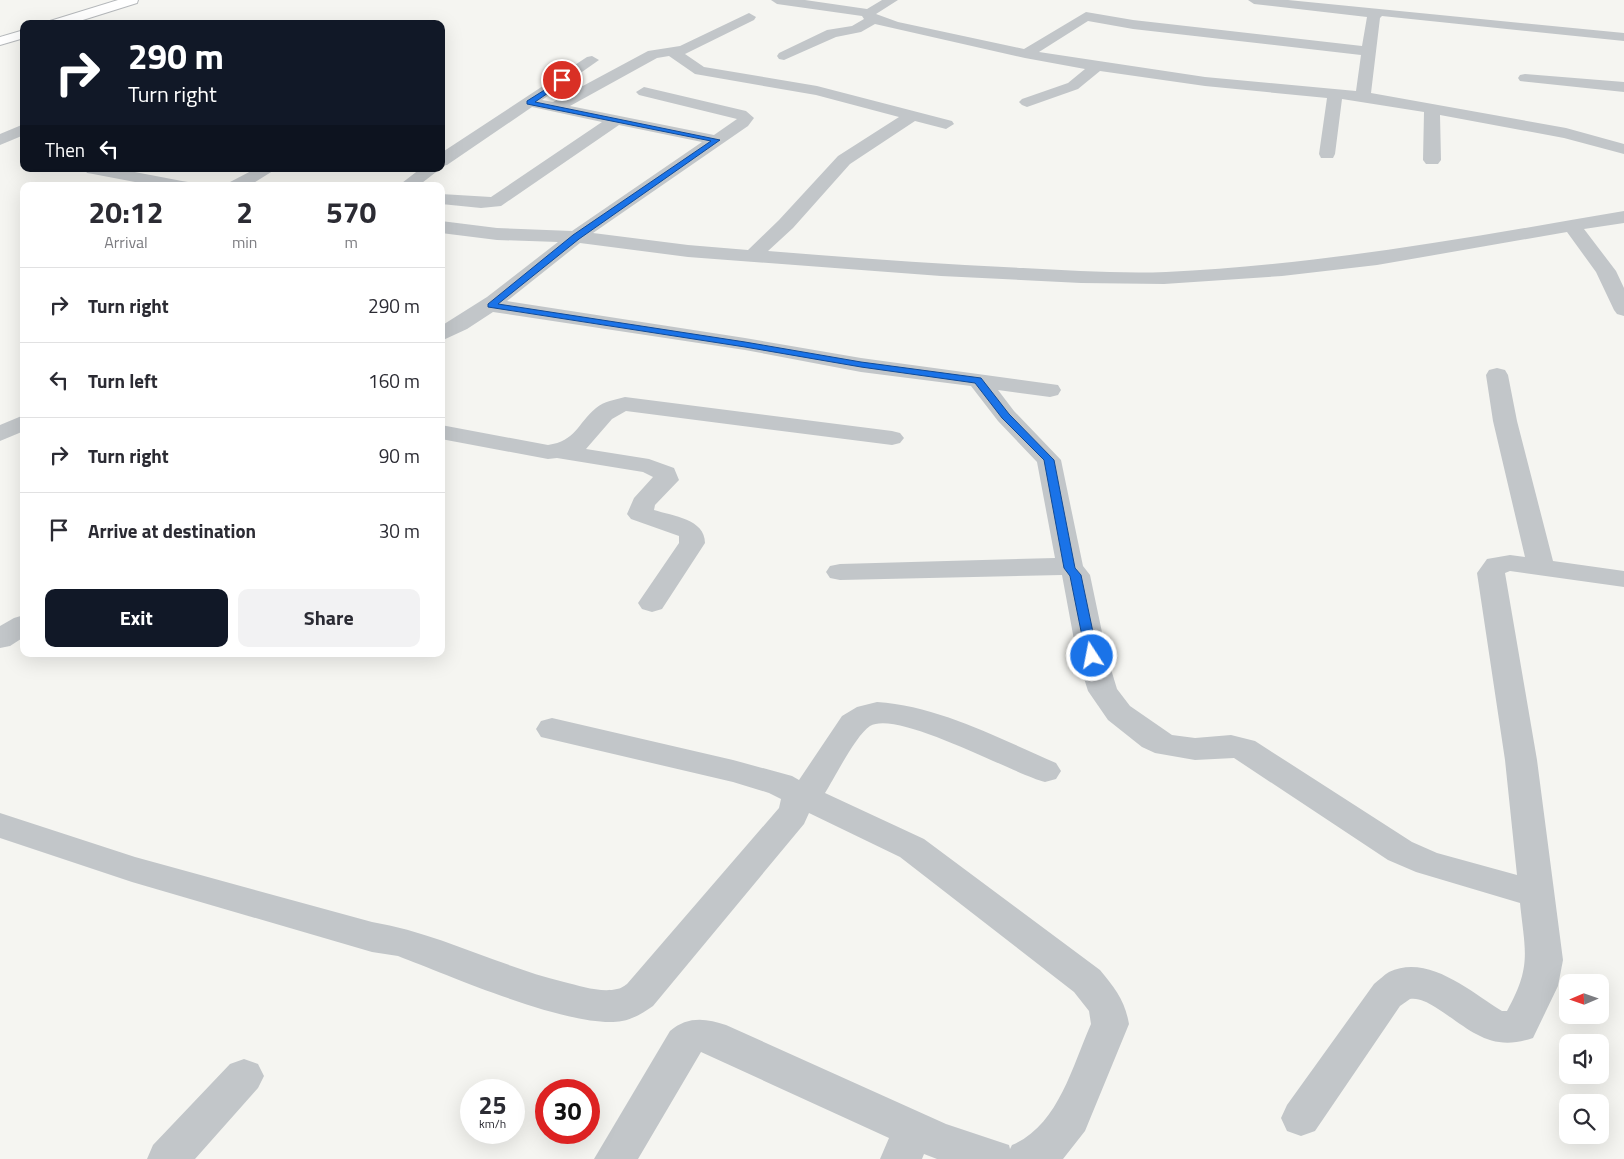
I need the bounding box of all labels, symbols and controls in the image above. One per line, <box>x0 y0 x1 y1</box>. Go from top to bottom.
text: 290 m <box>128 29 224 83</box>
icon: right <box>45 40 110 105</box>
pin <box>541 59 583 101</box>
icon: arrive <box>548 66 576 94</box>
text: Turn right <box>128 77 217 111</box>
text: Then <box>45 135 85 164</box>
icon: left <box>95 135 123 163</box>
text: 20:12 <box>89 189 163 235</box>
text: 2 <box>236 189 253 235</box>
text: 570 <box>326 189 376 235</box>
text: Arrival <box>104 230 148 254</box>
text: min <box>232 230 257 254</box>
text: m <box>345 230 358 254</box>
icon: right <box>45 291 73 319</box>
text: Turn right <box>88 291 169 320</box>
text: 290 m <box>368 291 420 320</box>
icon: left <box>45 366 73 394</box>
text: Turn left <box>88 366 158 395</box>
text: 160 m <box>368 366 420 395</box>
icon: right <box>45 441 73 469</box>
text: Turn right <box>88 441 169 470</box>
text: 90 m <box>379 441 420 470</box>
icon: arrive <box>45 516 73 544</box>
text: Arrive at destination <box>88 516 256 545</box>
text: 30 m <box>379 516 420 545</box>
button: Exit <box>45 589 228 647</box>
button: Share <box>238 589 420 647</box>
position arrow <box>1065 629 1117 681</box>
north arrow <box>1559 974 1609 1024</box>
map controls <box>1559 974 1609 1144</box>
button: sound <box>1559 1034 1609 1084</box>
speed limit sign: 30 <box>535 1079 600 1144</box>
text: 25 <box>478 1086 507 1124</box>
button: search <box>1559 1094 1609 1144</box>
text: km/h <box>479 1114 506 1133</box>

